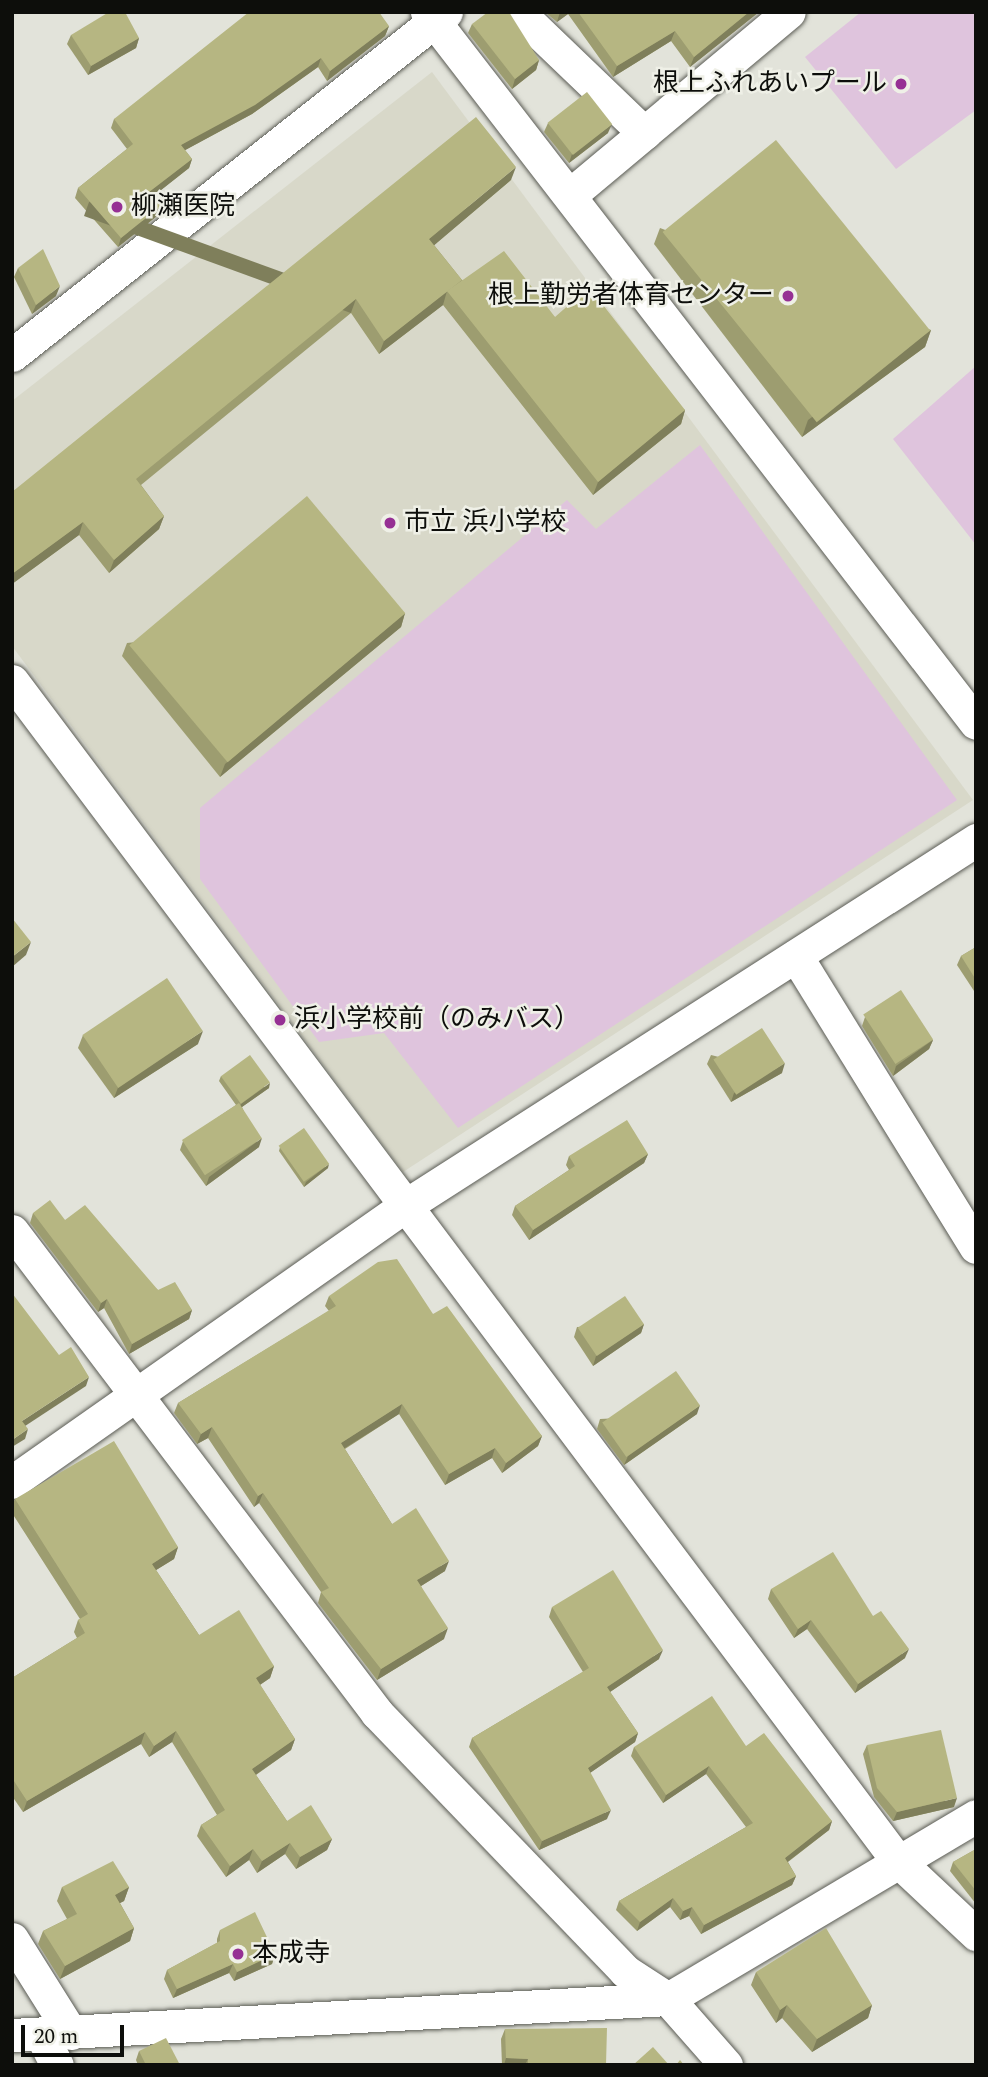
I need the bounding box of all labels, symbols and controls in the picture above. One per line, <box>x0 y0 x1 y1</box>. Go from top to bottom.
place label: 根上ふれあいプール <box>653 68 887 100</box>
marker: 根上ふれあいプール <box>893 76 909 92</box>
place label: 柳瀬医院 <box>131 191 235 223</box>
marker: 柳瀬医院 <box>109 199 125 215</box>
place label: 根上勤労者体育センター <box>488 280 774 312</box>
marker: 根上勤労者体育センター <box>780 288 796 304</box>
place label: 市立 浜小学校 <box>404 507 566 539</box>
marker: 市立 浜小学校 <box>382 515 398 531</box>
place label: 浜小学校前（のみバス） <box>294 1004 580 1036</box>
marker: 浜小学校前（のみバス） <box>272 1012 288 1028</box>
place label: 本成寺 <box>252 1938 330 1970</box>
marker: 本成寺 <box>230 1946 246 1962</box>
scale bar <box>24 2010 128 2054</box>
text: 20 m <box>34 2021 78 2053</box>

